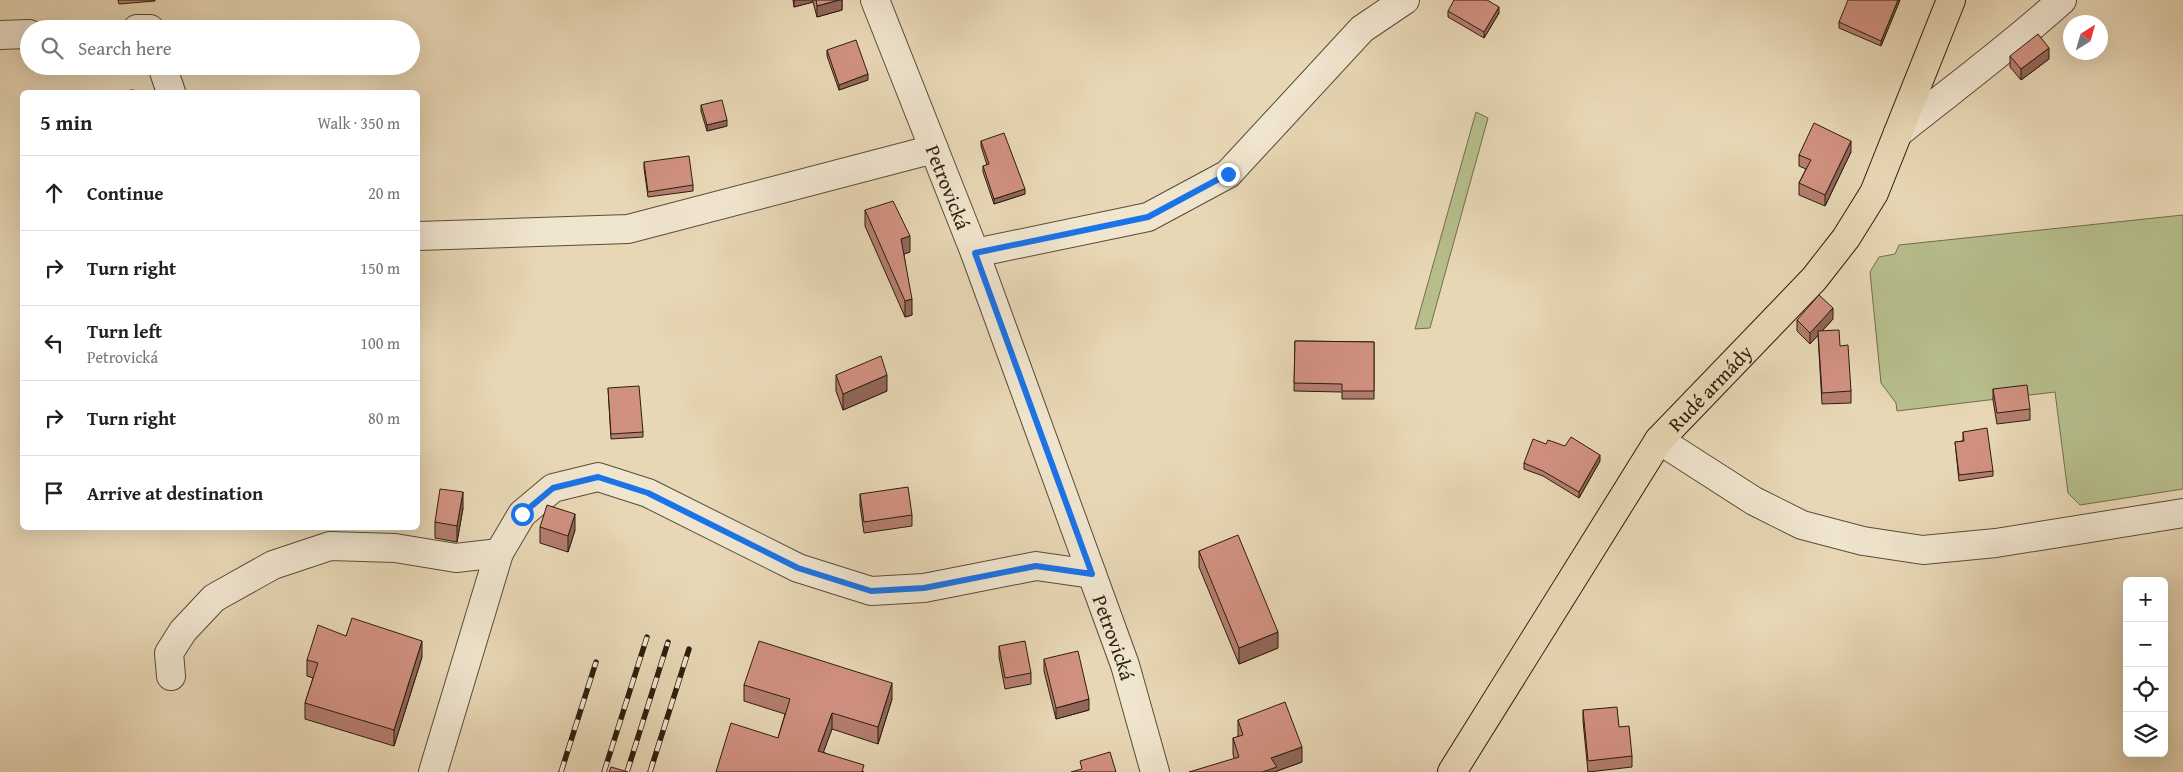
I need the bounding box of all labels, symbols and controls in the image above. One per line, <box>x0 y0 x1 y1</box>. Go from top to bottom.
north arrow <box>2063 15 2108 60</box>
search box <box>20 20 420 75</box>
icon: search <box>38 34 66 62</box>
text: Search here <box>78 34 172 62</box>
text: 5 min <box>40 107 92 138</box>
text: Walk · 350 m <box>317 111 400 135</box>
street label: Petrovická <box>919 140 979 234</box>
route end <box>1217 163 1240 186</box>
icon: ahead <box>40 179 68 207</box>
text: Continue <box>87 179 164 207</box>
text: 20 m <box>368 181 400 205</box>
icon: right <box>40 254 68 282</box>
text: Turn right <box>87 254 176 282</box>
text: 150 m <box>360 256 400 280</box>
text: Turn left <box>87 317 162 345</box>
icon: left <box>40 329 68 357</box>
text: 100 m <box>360 331 400 355</box>
street label: Rudé armády <box>1661 338 1758 438</box>
text: Petrovická <box>87 345 158 369</box>
icon: right <box>40 404 68 432</box>
text: Turn right <box>87 404 176 432</box>
text: 80 m <box>368 406 400 430</box>
icon: arrive <box>40 479 68 507</box>
text: Arrive at destination <box>87 479 263 507</box>
route start <box>511 503 534 526</box>
map controls <box>2123 577 2168 757</box>
button: + <box>2123 577 2168 622</box>
street label: Petrovická <box>1086 591 1143 684</box>
button: − <box>2123 622 2168 667</box>
button: locate <box>2123 667 2168 712</box>
button: layers <box>2123 712 2168 757</box>

